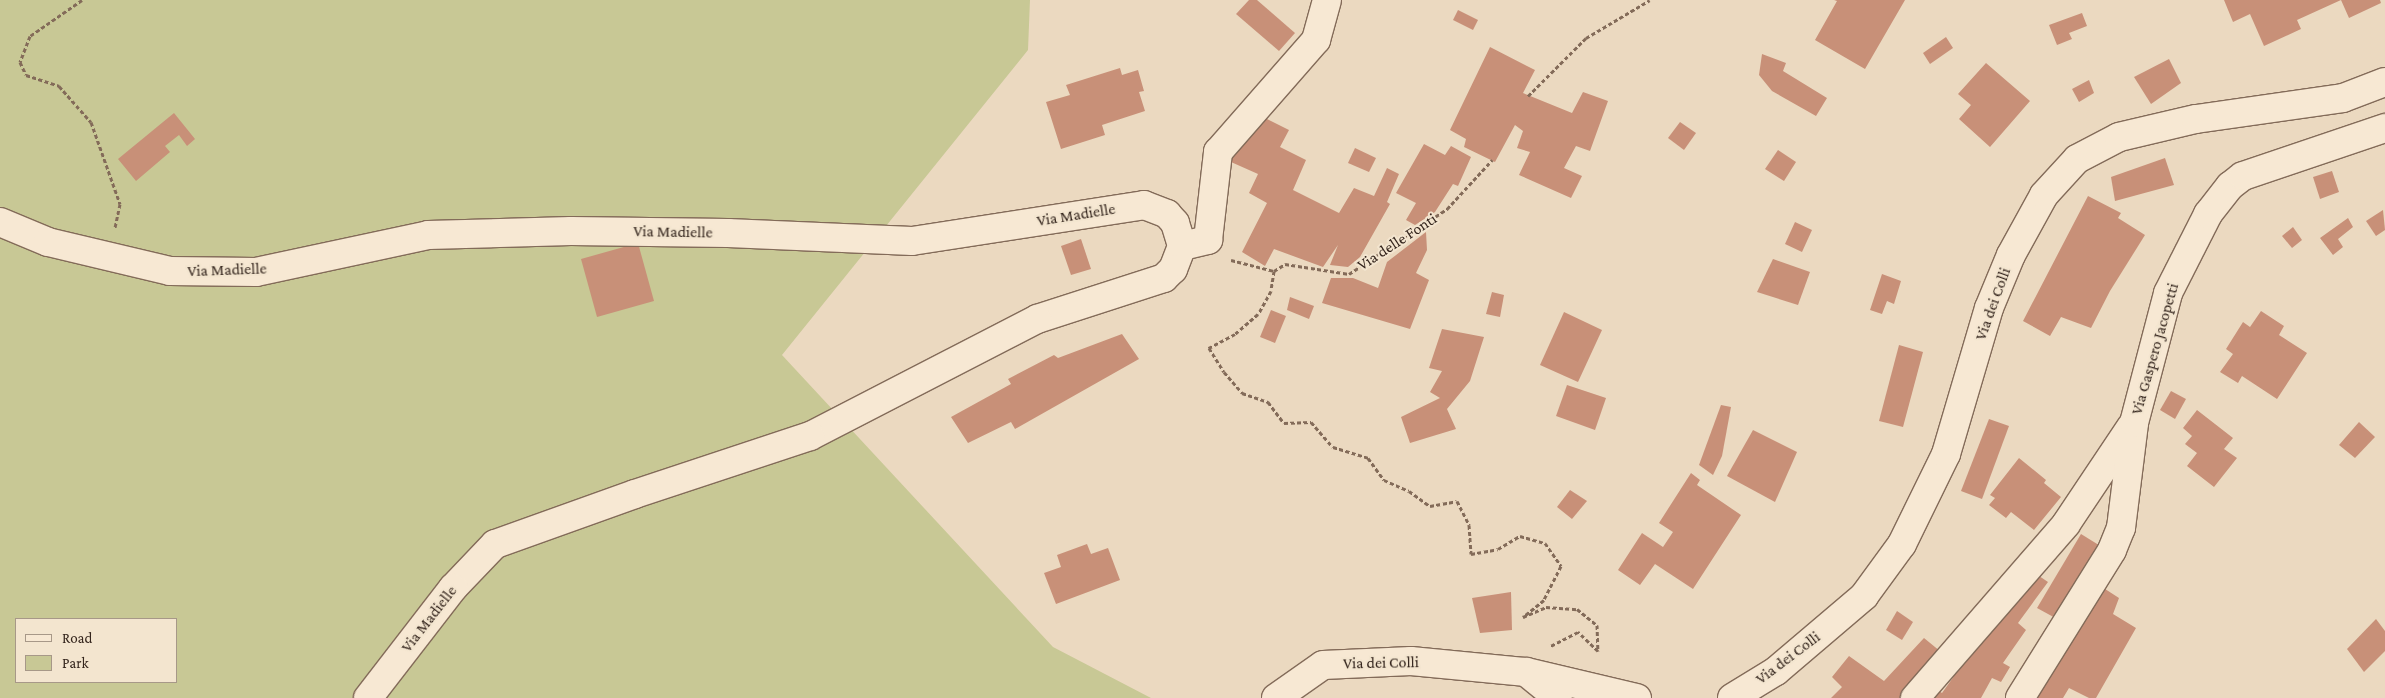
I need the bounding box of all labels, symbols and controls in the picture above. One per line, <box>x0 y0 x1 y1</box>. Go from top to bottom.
street label: Via Madielle <box>1035 199 1117 231</box>
street label: Via delle Fonti <box>1354 209 1440 275</box>
street label: Via Madielle <box>633 222 713 242</box>
street label: Via Madielle <box>187 259 267 281</box>
street label: Via dei Colli <box>1971 265 2015 343</box>
street label: Via Gaspero Jacopetti <box>2127 281 2183 417</box>
street label: Via Madielle <box>397 582 461 656</box>
legend <box>15 618 178 683</box>
street label: Via dei Colli <box>1752 627 1824 689</box>
text: Road <box>62 630 92 646</box>
street label: Via dei Colli <box>1343 653 1419 673</box>
text: Park <box>62 655 89 671</box>

